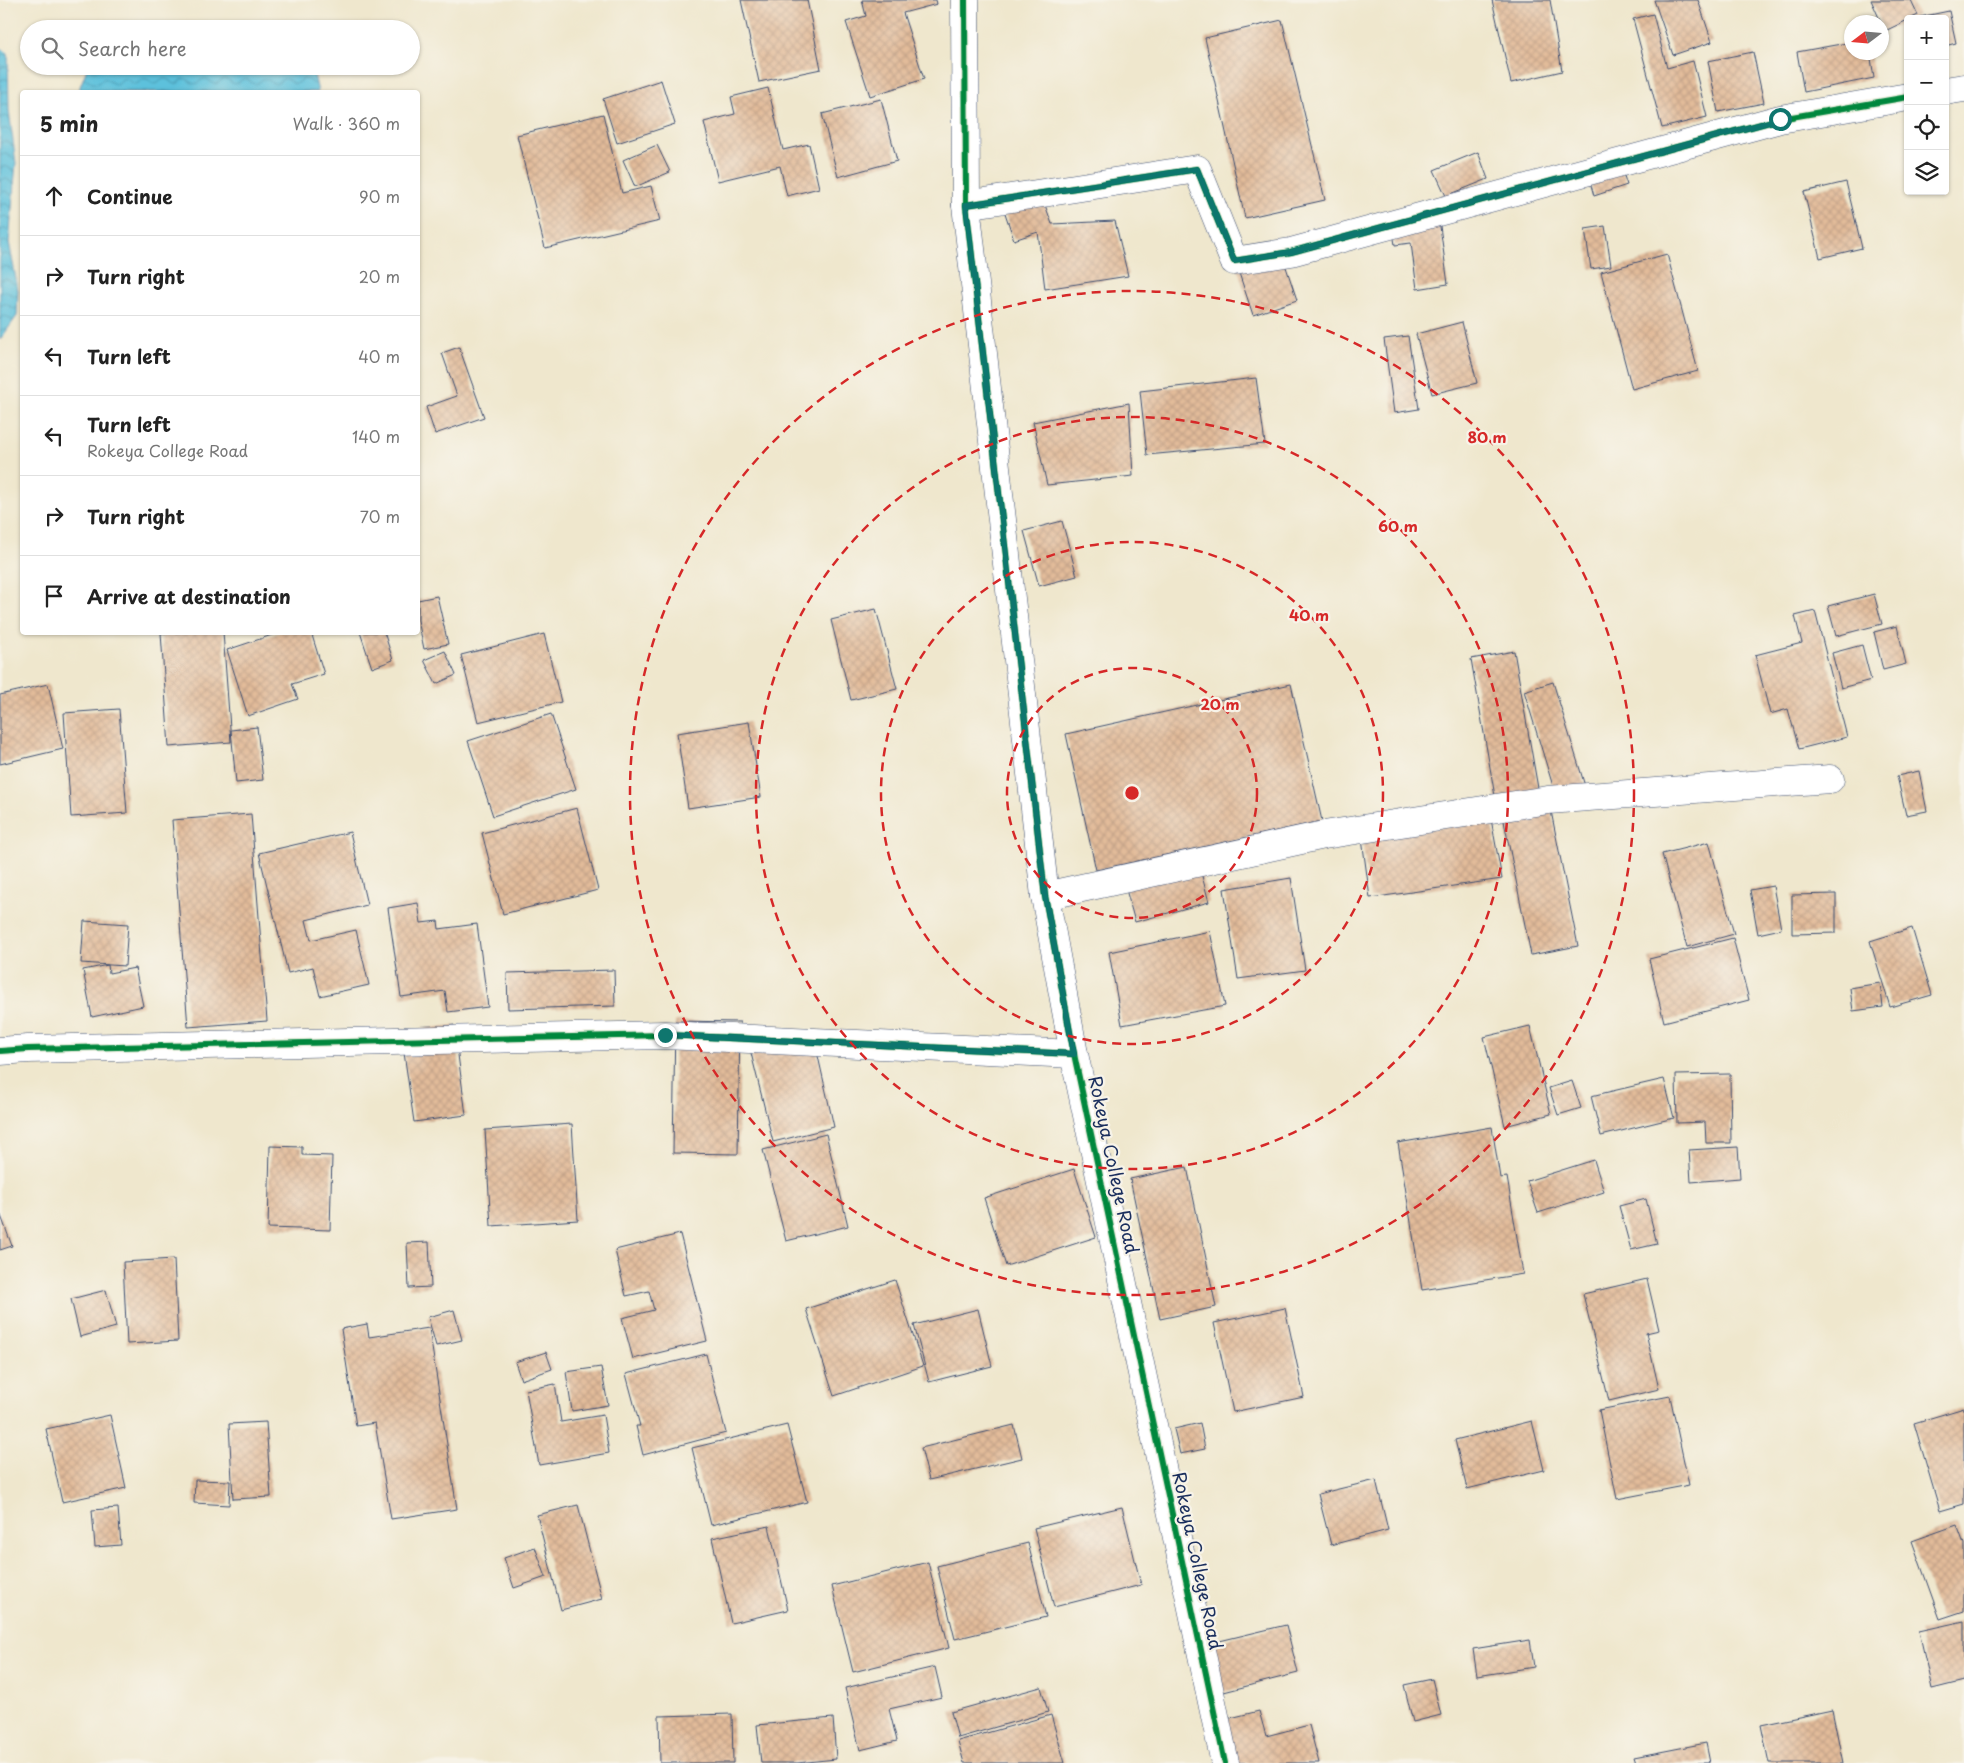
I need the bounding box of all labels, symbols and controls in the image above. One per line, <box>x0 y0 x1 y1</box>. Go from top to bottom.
north arrow <box>1844 15 1889 60</box>
map controls <box>1904 15 1949 195</box>
button: + <box>1904 15 1949 60</box>
search box <box>20 20 420 75</box>
icon: search <box>38 34 66 62</box>
text: Search here <box>78 34 187 62</box>
button: − <box>1904 60 1949 105</box>
button: locate <box>1904 105 1949 150</box>
text: 5 min <box>40 107 98 139</box>
route start <box>1769 108 1792 131</box>
text: Walk · 360 m <box>293 111 400 135</box>
button: layers <box>1904 150 1949 195</box>
icon: ahead <box>40 182 68 210</box>
text: Continue <box>87 182 173 210</box>
text: 90 m <box>359 184 400 208</box>
icon: right <box>40 262 68 290</box>
text: Turn right <box>87 262 185 290</box>
text: 20 m <box>359 264 400 288</box>
icon: left <box>40 342 68 370</box>
text: Turn left <box>87 342 171 370</box>
text: 40 m <box>358 344 400 368</box>
text: Turn left <box>87 410 171 438</box>
icon: left <box>40 422 68 450</box>
text: 140 m <box>352 424 400 448</box>
text: 80 m <box>1467 425 1507 448</box>
text: Rokeya College Road <box>87 438 248 462</box>
icon: right <box>40 502 68 530</box>
text: Turn right <box>87 502 185 530</box>
text: 70 m <box>360 504 400 528</box>
text: 60 m <box>1378 514 1418 537</box>
icon: arrive <box>40 582 68 610</box>
text: Arrive at destination <box>87 582 291 610</box>
text: 40 m <box>1289 603 1329 626</box>
text: 20 m <box>1201 692 1239 715</box>
centre of rings <box>1123 784 1141 802</box>
route end <box>654 1024 677 1047</box>
street label: Rokeya College Road <box>1082 1073 1147 1256</box>
street label: Rokeya College Road <box>1166 1469 1231 1652</box>

